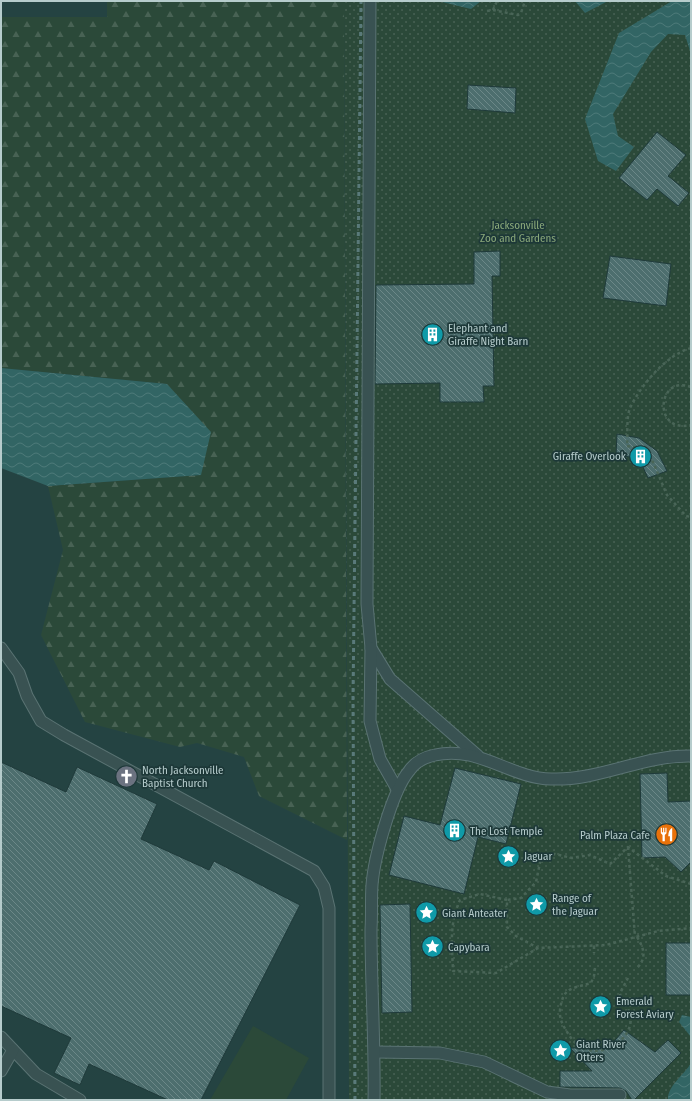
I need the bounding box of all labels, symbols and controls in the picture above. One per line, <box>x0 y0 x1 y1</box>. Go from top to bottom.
park label: Jacksonville Zoo and Gardens <box>480 219 556 245</box>
building icon: Elephant and Giraffe Night Barn <box>420 321 446 347</box>
place label: Elephant and Giraffe Night Barn <box>448 322 528 348</box>
building icon: Giraffe Overlook <box>628 443 654 469</box>
place label: Giraffe Overlook <box>553 450 627 463</box>
church icon: North Jacksonville Baptist Church <box>113 763 139 789</box>
place label: North Jacksonville Baptist Church <box>142 764 224 790</box>
building icon: The Lost Temple <box>442 818 468 844</box>
restaurant icon: Palm Plaza Cafe <box>653 822 679 848</box>
place label: The Lost Temple <box>470 825 543 838</box>
place label: Palm Plaza Cafe <box>580 829 650 842</box>
place icon: Jaguar <box>496 843 522 869</box>
place label: Jaguar <box>524 850 552 863</box>
place icon: Range of the Jaguar <box>524 891 550 917</box>
place label: Range of the Jaguar <box>552 892 598 918</box>
place icon: Giant Anteater <box>414 900 440 926</box>
place label: Giant Anteater <box>442 907 507 920</box>
place icon: Capybara <box>419 934 445 960</box>
place label: Capybara <box>448 941 490 954</box>
place icon: Emerald Forest Aviary <box>587 994 613 1020</box>
place label: Emerald Forest Aviary <box>616 995 674 1021</box>
place icon: Giant River Otters <box>548 1037 574 1063</box>
place label: Giant River Otters <box>576 1038 625 1064</box>

